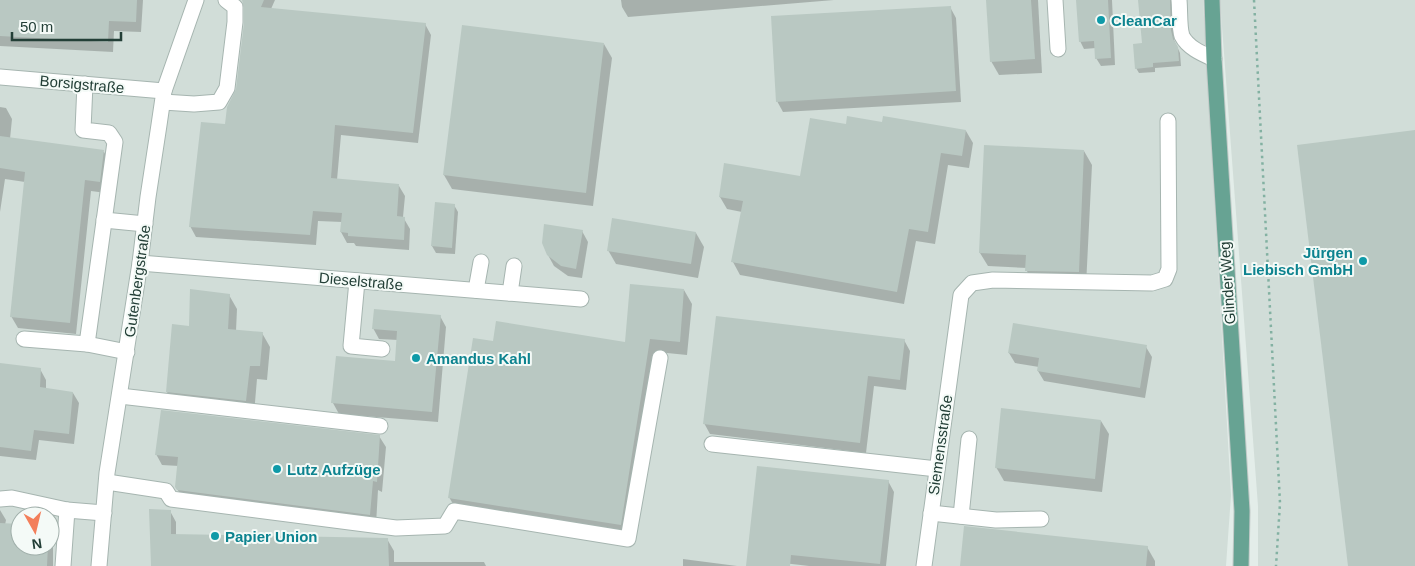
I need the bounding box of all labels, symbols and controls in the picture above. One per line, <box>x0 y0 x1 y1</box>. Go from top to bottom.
scale bar <box>12 10 121 42</box>
place label: CleanCar <box>1111 12 1177 29</box>
marker: CleanCar <box>1095 14 1107 26</box>
text: 50 m <box>20 18 53 35</box>
street label: Borsigstraße <box>39 72 125 96</box>
street label: Gutenbergstraße <box>121 224 153 338</box>
street label: Glinder Weg <box>1216 241 1238 325</box>
place label: Jürgen Liebisch GmbH <box>1243 244 1353 278</box>
marker: Jürgen Liebisch GmbH <box>1357 255 1369 267</box>
street label: Dieselstraße <box>318 269 404 293</box>
place label: Amandus Kahl <box>426 350 531 367</box>
marker: Amandus Kahl <box>410 352 422 364</box>
street label: Siemensstraße <box>925 394 955 496</box>
place label: Lutz Aufzüge <box>287 461 381 478</box>
marker: Lutz Aufzüge <box>271 463 283 475</box>
north arrow <box>10 506 60 556</box>
place label: Papier Union <box>225 528 318 545</box>
marker: Papier Union <box>209 530 221 542</box>
text: N <box>31 535 43 553</box>

